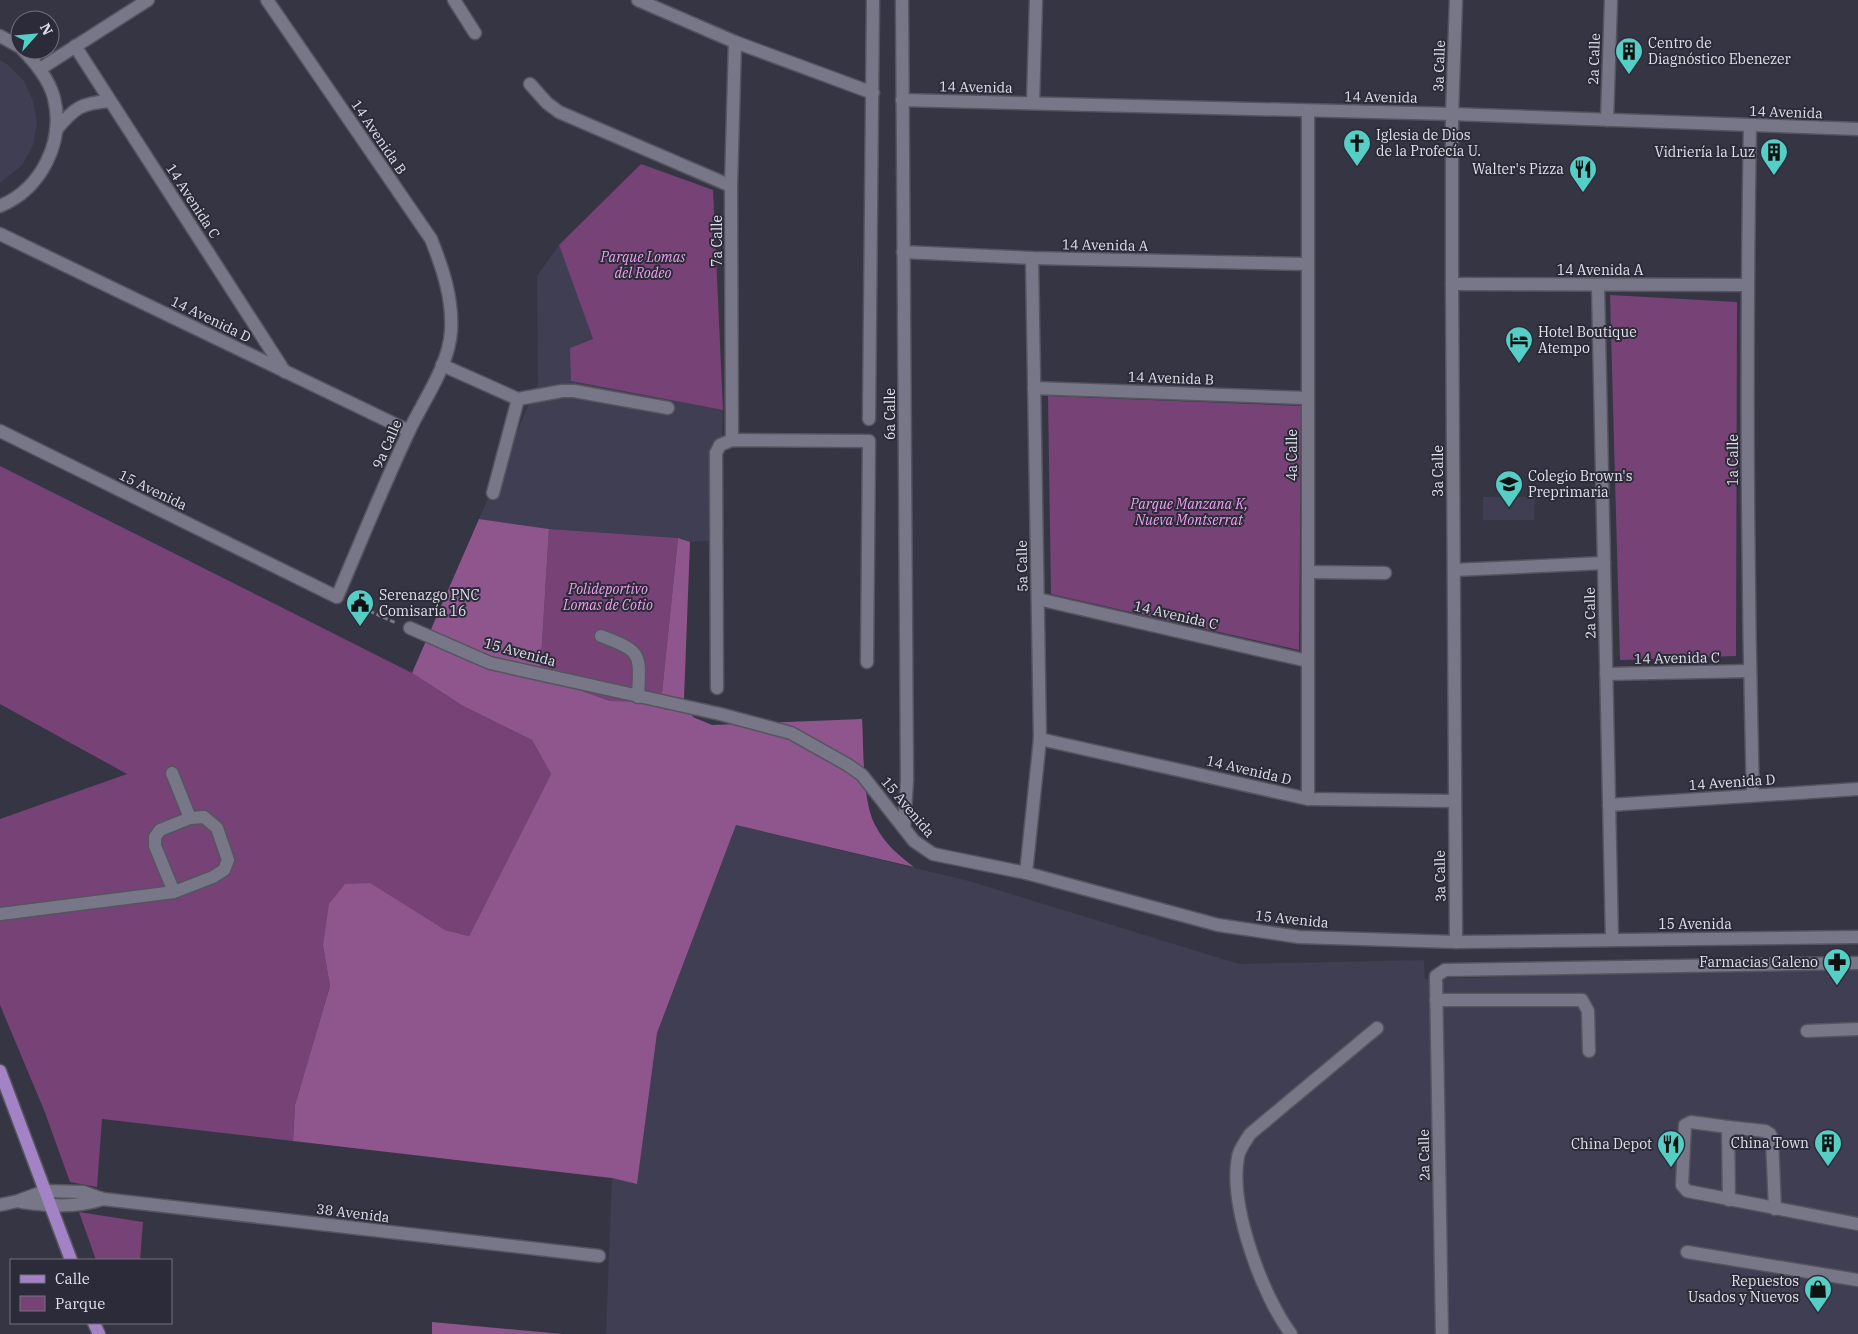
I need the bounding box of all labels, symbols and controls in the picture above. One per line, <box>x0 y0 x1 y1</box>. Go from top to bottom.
north arrow <box>10 10 60 60</box>
text: N <box>36 20 57 38</box>
street label: 2a Calle <box>1584 33 1604 85</box>
place label: Centro de Diagnóstico Ebenezer <box>1648 34 1791 68</box>
building icon: Centro de Diagnóstico Ebenezer <box>1614 36 1644 75</box>
street label: 3a Calle <box>1429 40 1449 92</box>
street label: 14 Avenida <box>939 77 1013 97</box>
street label: 14 Avenida <box>1344 87 1418 107</box>
street label: 14 Avenida B <box>347 96 411 178</box>
street label: 14 Avenida <box>1749 102 1823 122</box>
place label: Iglesia de Dios de la Profecía U. <box>1376 126 1481 160</box>
church icon: Iglesia de Dios de la Profecía U. <box>1342 128 1372 167</box>
building icon: Vidriería la Luz <box>1759 137 1789 176</box>
place label: Vidriería la Luz <box>1654 143 1755 161</box>
restaurant icon: Walter's Pizza <box>1568 154 1598 193</box>
street label: 14 Avenida C <box>162 160 224 242</box>
place label: Walter's Pizza <box>1472 160 1564 178</box>
street label: 7a Calle <box>708 215 726 267</box>
street label: 14 Avenida A <box>1062 235 1149 255</box>
park label: Parque Lomas del Rodeo <box>600 248 686 282</box>
street label: 14 Avenida A <box>1557 261 1644 279</box>
street label: 14 Avenida D <box>168 292 254 346</box>
place label: Hotel Boutique Atempo <box>1538 323 1637 357</box>
hotel icon: Hotel Boutique Atempo <box>1504 325 1534 364</box>
street label: 14 Avenida B <box>1128 367 1214 389</box>
street label: 6a Calle <box>881 388 899 440</box>
street label: 9a Calle <box>368 417 406 471</box>
street label: 4a Calle <box>1283 429 1301 481</box>
street label: 1a Calle <box>1724 434 1742 486</box>
street label: 3a Calle <box>1429 445 1447 497</box>
street label: 15 Avenida <box>116 466 190 514</box>
place label: Colegio Brown's Preprimaria <box>1528 467 1633 501</box>
school or university icon: Colegio Brown's Preprimaria <box>1494 469 1524 508</box>
park label: Parque Manzana K, Nueva Montserrat <box>1129 495 1248 529</box>
street label: 5a Calle <box>1013 540 1031 592</box>
park label: Polideportivo Lomas de Cotio <box>562 580 653 614</box>
place label: Serenazgo PNC Comisaría 16 <box>379 586 480 620</box>
street label: 2a Calle <box>1581 587 1599 639</box>
public building icon: Serenazgo PNC Comisaría 16 <box>345 588 375 627</box>
street label: 14 Avenida C <box>1132 597 1220 633</box>
street label: 15 Avenida <box>482 634 558 670</box>
street label: 14 Avenida C <box>1634 648 1720 668</box>
street label: 14 Avenida D <box>1205 751 1293 789</box>
street label: 14 Avenida D <box>1688 770 1776 794</box>
street label: 15 Avenida <box>877 773 939 841</box>
street label: 3a Calle <box>1431 850 1449 902</box>
street label: 15 Avenida <box>1254 906 1330 932</box>
street label: 15 Avenida <box>1658 915 1732 933</box>
pharmacy icon: Farmacias Galeno <box>1822 947 1852 986</box>
place label: Farmacias Galeno <box>1699 953 1818 971</box>
building icon: China Town <box>1813 1128 1843 1167</box>
street label: 2a Calle <box>1415 1129 1433 1181</box>
restaurant icon: China Depot <box>1656 1129 1686 1168</box>
place label: China Town <box>1731 1134 1809 1152</box>
place label: China Depot <box>1571 1135 1652 1153</box>
street label: 38 Avenida <box>315 1200 391 1226</box>
legend <box>10 1259 172 1324</box>
text: Calle <box>55 1269 90 1288</box>
place label: Repuestos Usados y Nuevos <box>1688 1272 1799 1306</box>
shop icon: Repuestos Usados y Nuevos <box>1803 1274 1833 1313</box>
text: Parque <box>55 1294 105 1313</box>

